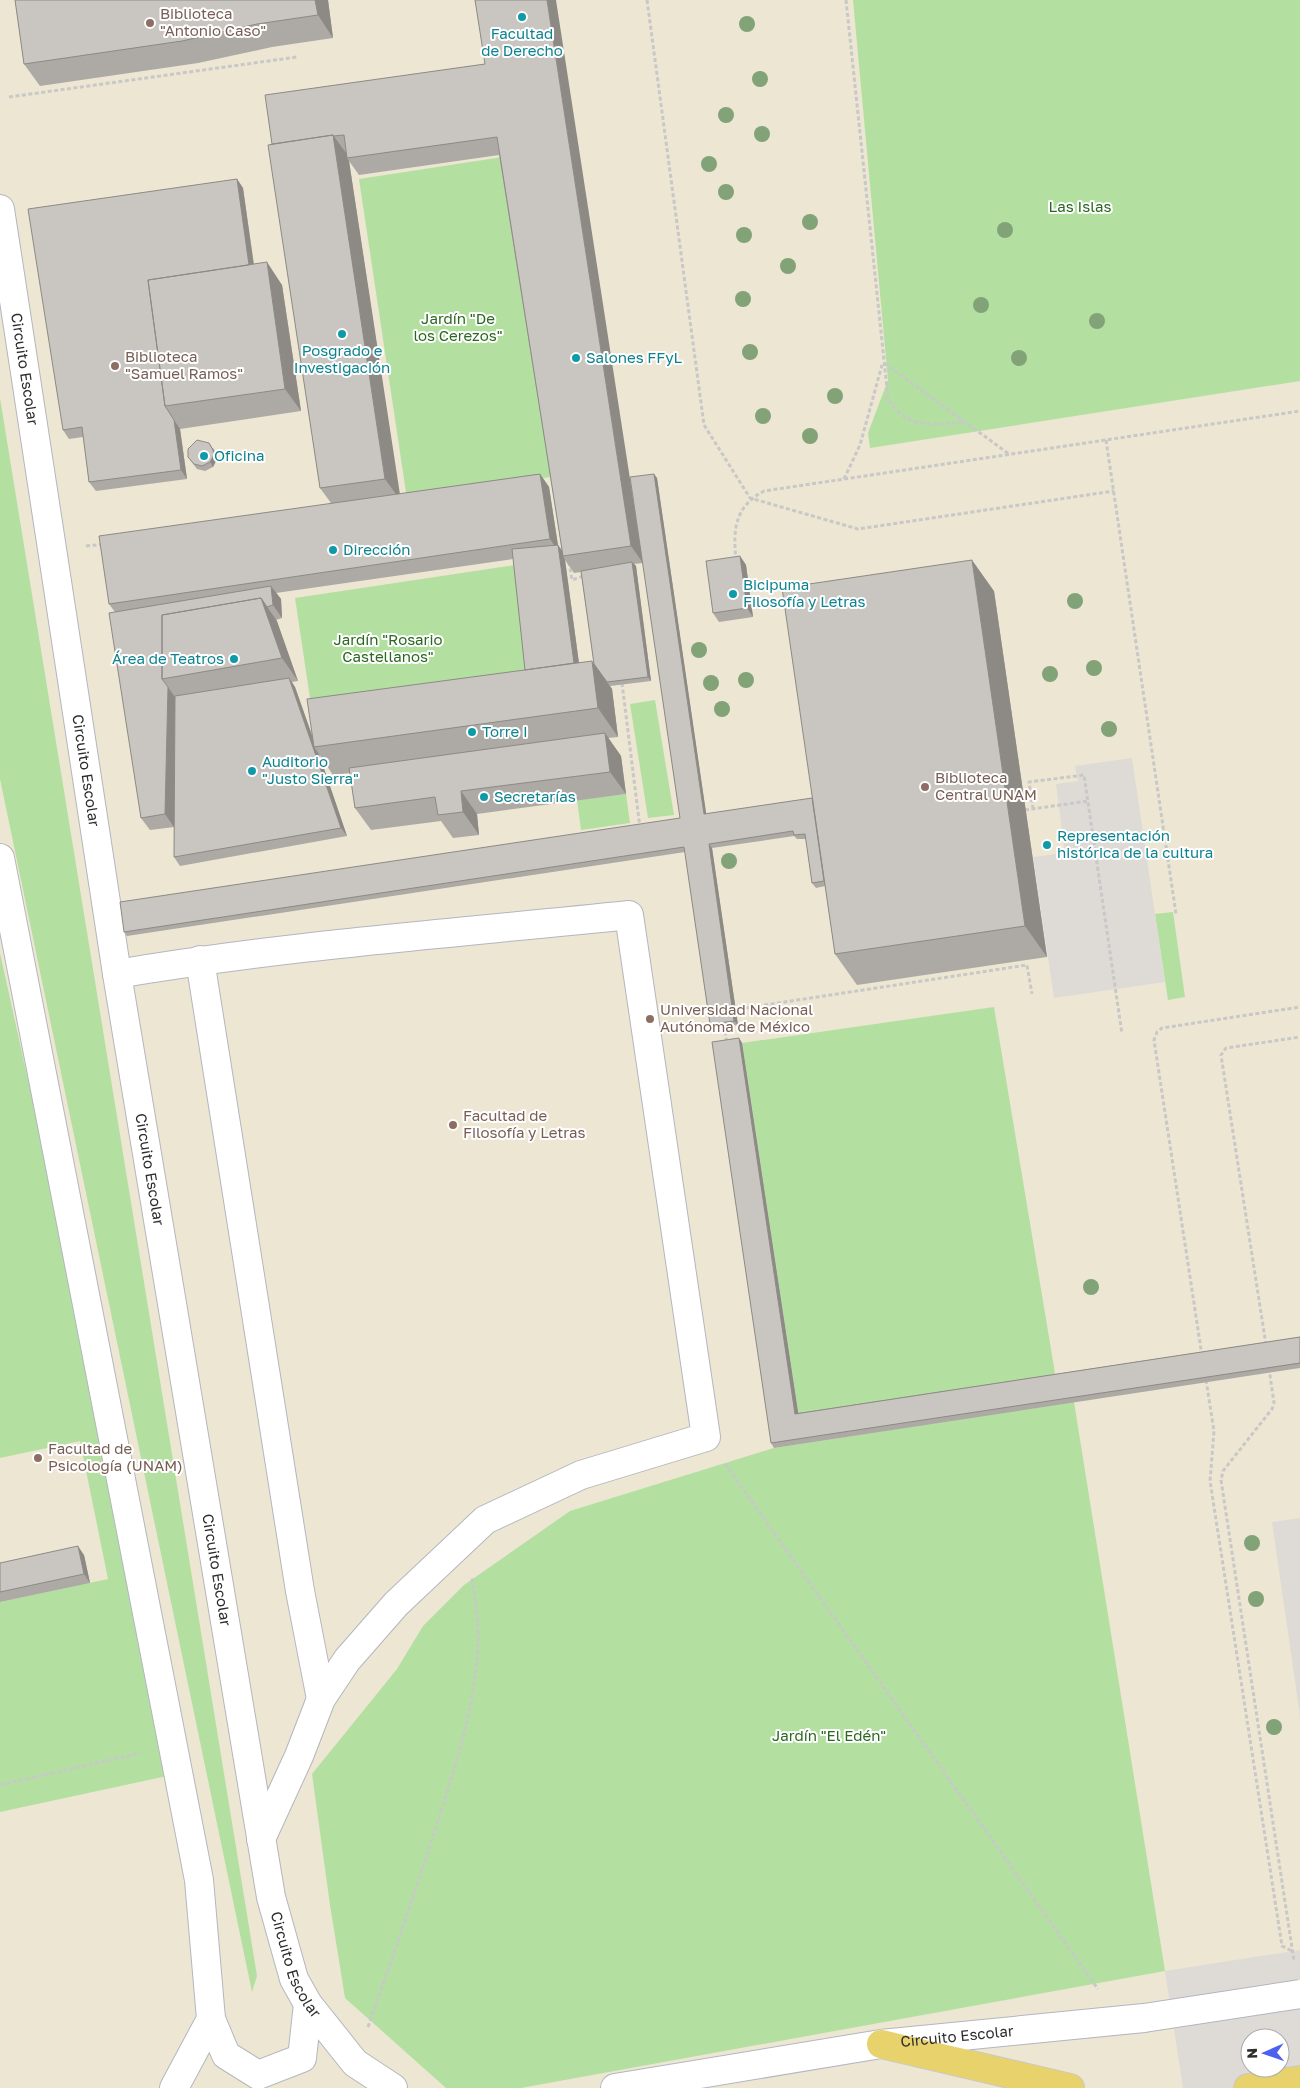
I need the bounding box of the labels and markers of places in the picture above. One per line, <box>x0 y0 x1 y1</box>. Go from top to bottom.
place label: Biblioteca "Antonio Caso" <box>160 4 266 39</box>
marker: Facultad de Derecho <box>516 11 528 23</box>
marker: Biblioteca "Antonio Caso" <box>144 17 156 29</box>
place label: Facultad de Derecho <box>481 24 563 59</box>
marker: Posgrado e Investigación <box>336 328 348 340</box>
place label: Posgrado e Investigación <box>294 341 390 376</box>
place label: Biblioteca "Samuel Ramos" <box>125 347 243 382</box>
place label: Salones FFyL <box>586 348 683 366</box>
marker: Salones FFyL <box>570 352 582 364</box>
marker: Biblioteca "Samuel Ramos" <box>109 360 121 372</box>
place label: Oficina <box>214 446 265 464</box>
marker: Oficina <box>198 450 210 462</box>
place label: Dirección <box>343 540 411 558</box>
marker: Dirección <box>327 544 339 556</box>
place label: Bicipuma Filosofía y Letras <box>743 575 866 610</box>
marker: Bicipuma Filosofía y Letras <box>727 588 739 600</box>
place label: Área de Teatros <box>112 649 224 667</box>
marker: Área de Teatros <box>228 653 240 665</box>
place label: Torre I <box>482 722 528 740</box>
marker: Torre I <box>466 726 478 738</box>
place label: Auditorio "Justo Sierra" <box>262 752 359 787</box>
marker: Auditorio "Justo Sierra" <box>246 765 258 777</box>
place label: Biblioteca Central UNAM <box>935 768 1037 803</box>
marker: Biblioteca Central UNAM <box>919 781 931 793</box>
place label: Secretarías <box>494 787 576 805</box>
marker: Secretarías <box>478 791 490 803</box>
place label: Representación histórica de la cultura <box>1057 826 1213 861</box>
marker: Representación histórica de la cultura <box>1041 839 1053 851</box>
place label: Universidad Nacional Autónoma de México <box>660 1000 813 1035</box>
marker: Universidad Nacional Autónoma de México <box>644 1013 656 1025</box>
place label: Facultad de Filosofía y Letras <box>463 1106 586 1141</box>
marker: Facultad de Filosofía y Letras <box>447 1119 459 1131</box>
place label: Facultad de Psicología (UNAM) <box>48 1439 183 1474</box>
marker: Facultad de Psicología (UNAM) <box>32 1452 44 1464</box>

